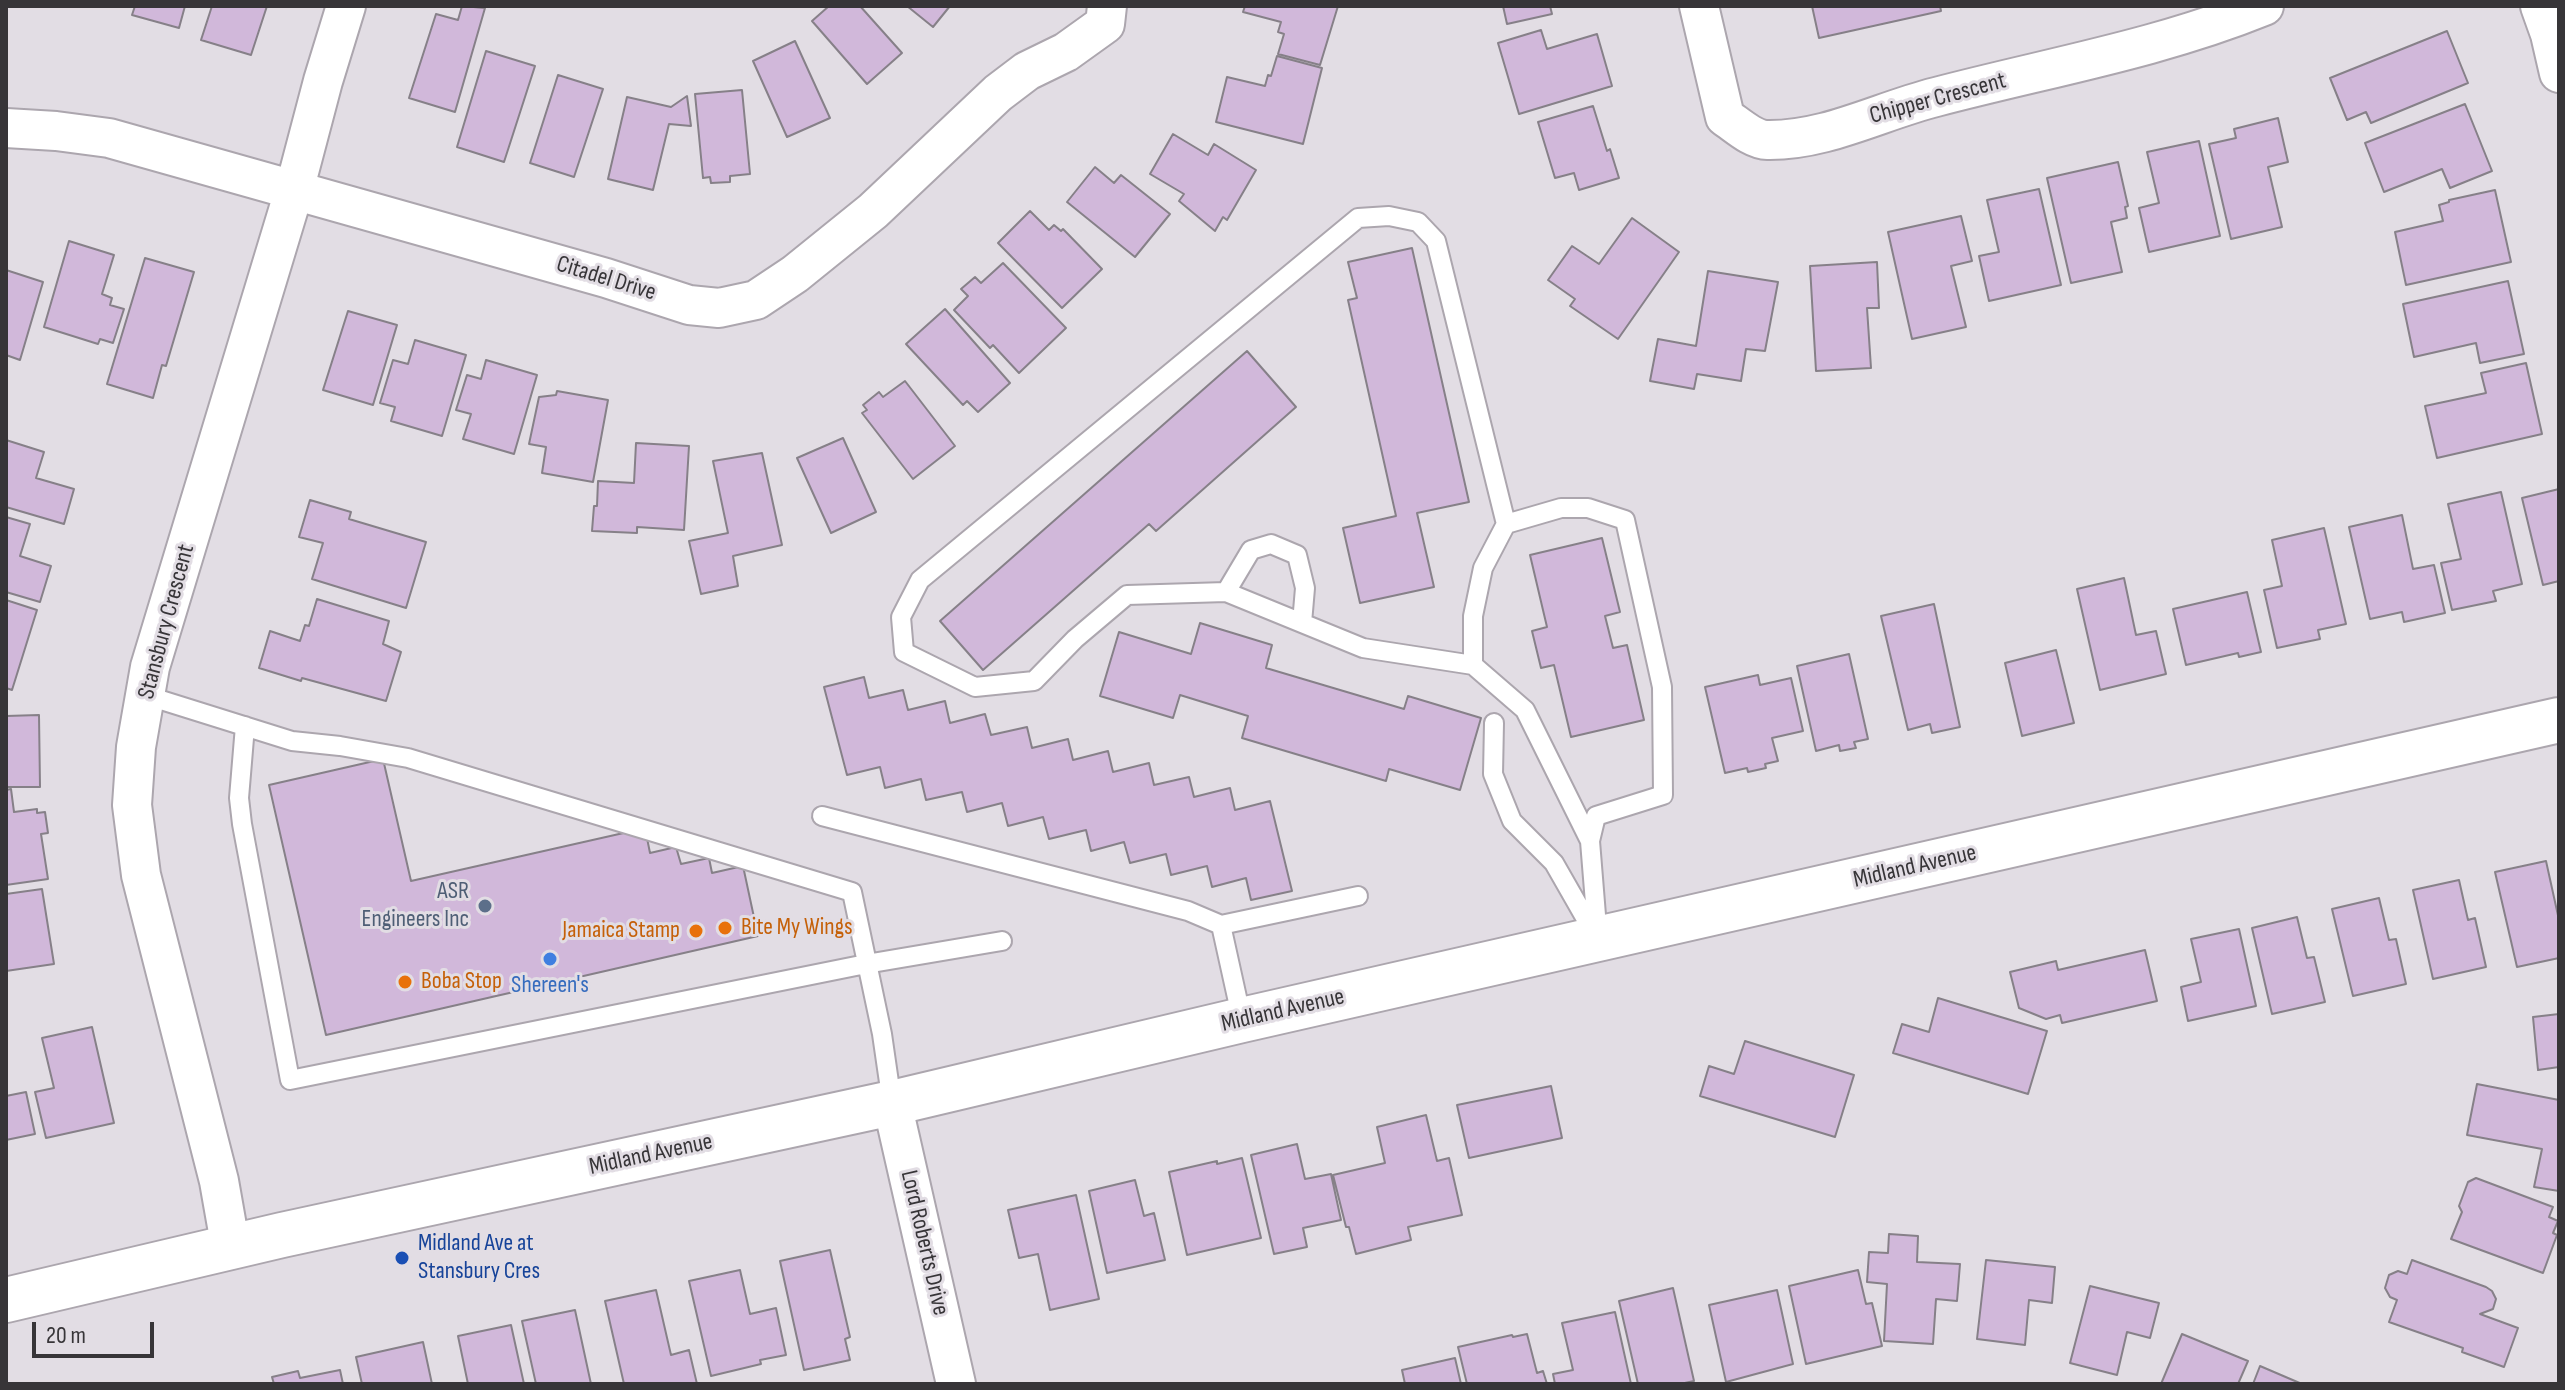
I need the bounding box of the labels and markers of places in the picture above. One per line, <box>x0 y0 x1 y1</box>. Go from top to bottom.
place label: ASR Engineers Inc <box>362 878 469 934</box>
marker: ASR Engineers Inc <box>476 897 494 915</box>
place label: Bite My Wings <box>741 914 853 942</box>
place label: Jamaica Stamp <box>562 917 680 945</box>
marker: Bite My Wings <box>716 919 734 937</box>
marker: Jamaica Stamp <box>687 922 705 940</box>
marker: Shereen's <box>541 950 559 968</box>
place label: Boba Stop <box>421 968 502 996</box>
place label: Shereen's <box>511 972 589 1000</box>
marker: Boba Stop <box>396 973 414 991</box>
place label: Midland Ave at Stansbury Cres <box>418 1230 540 1286</box>
marker: Midland Ave at Stansbury Cres <box>393 1249 411 1267</box>

